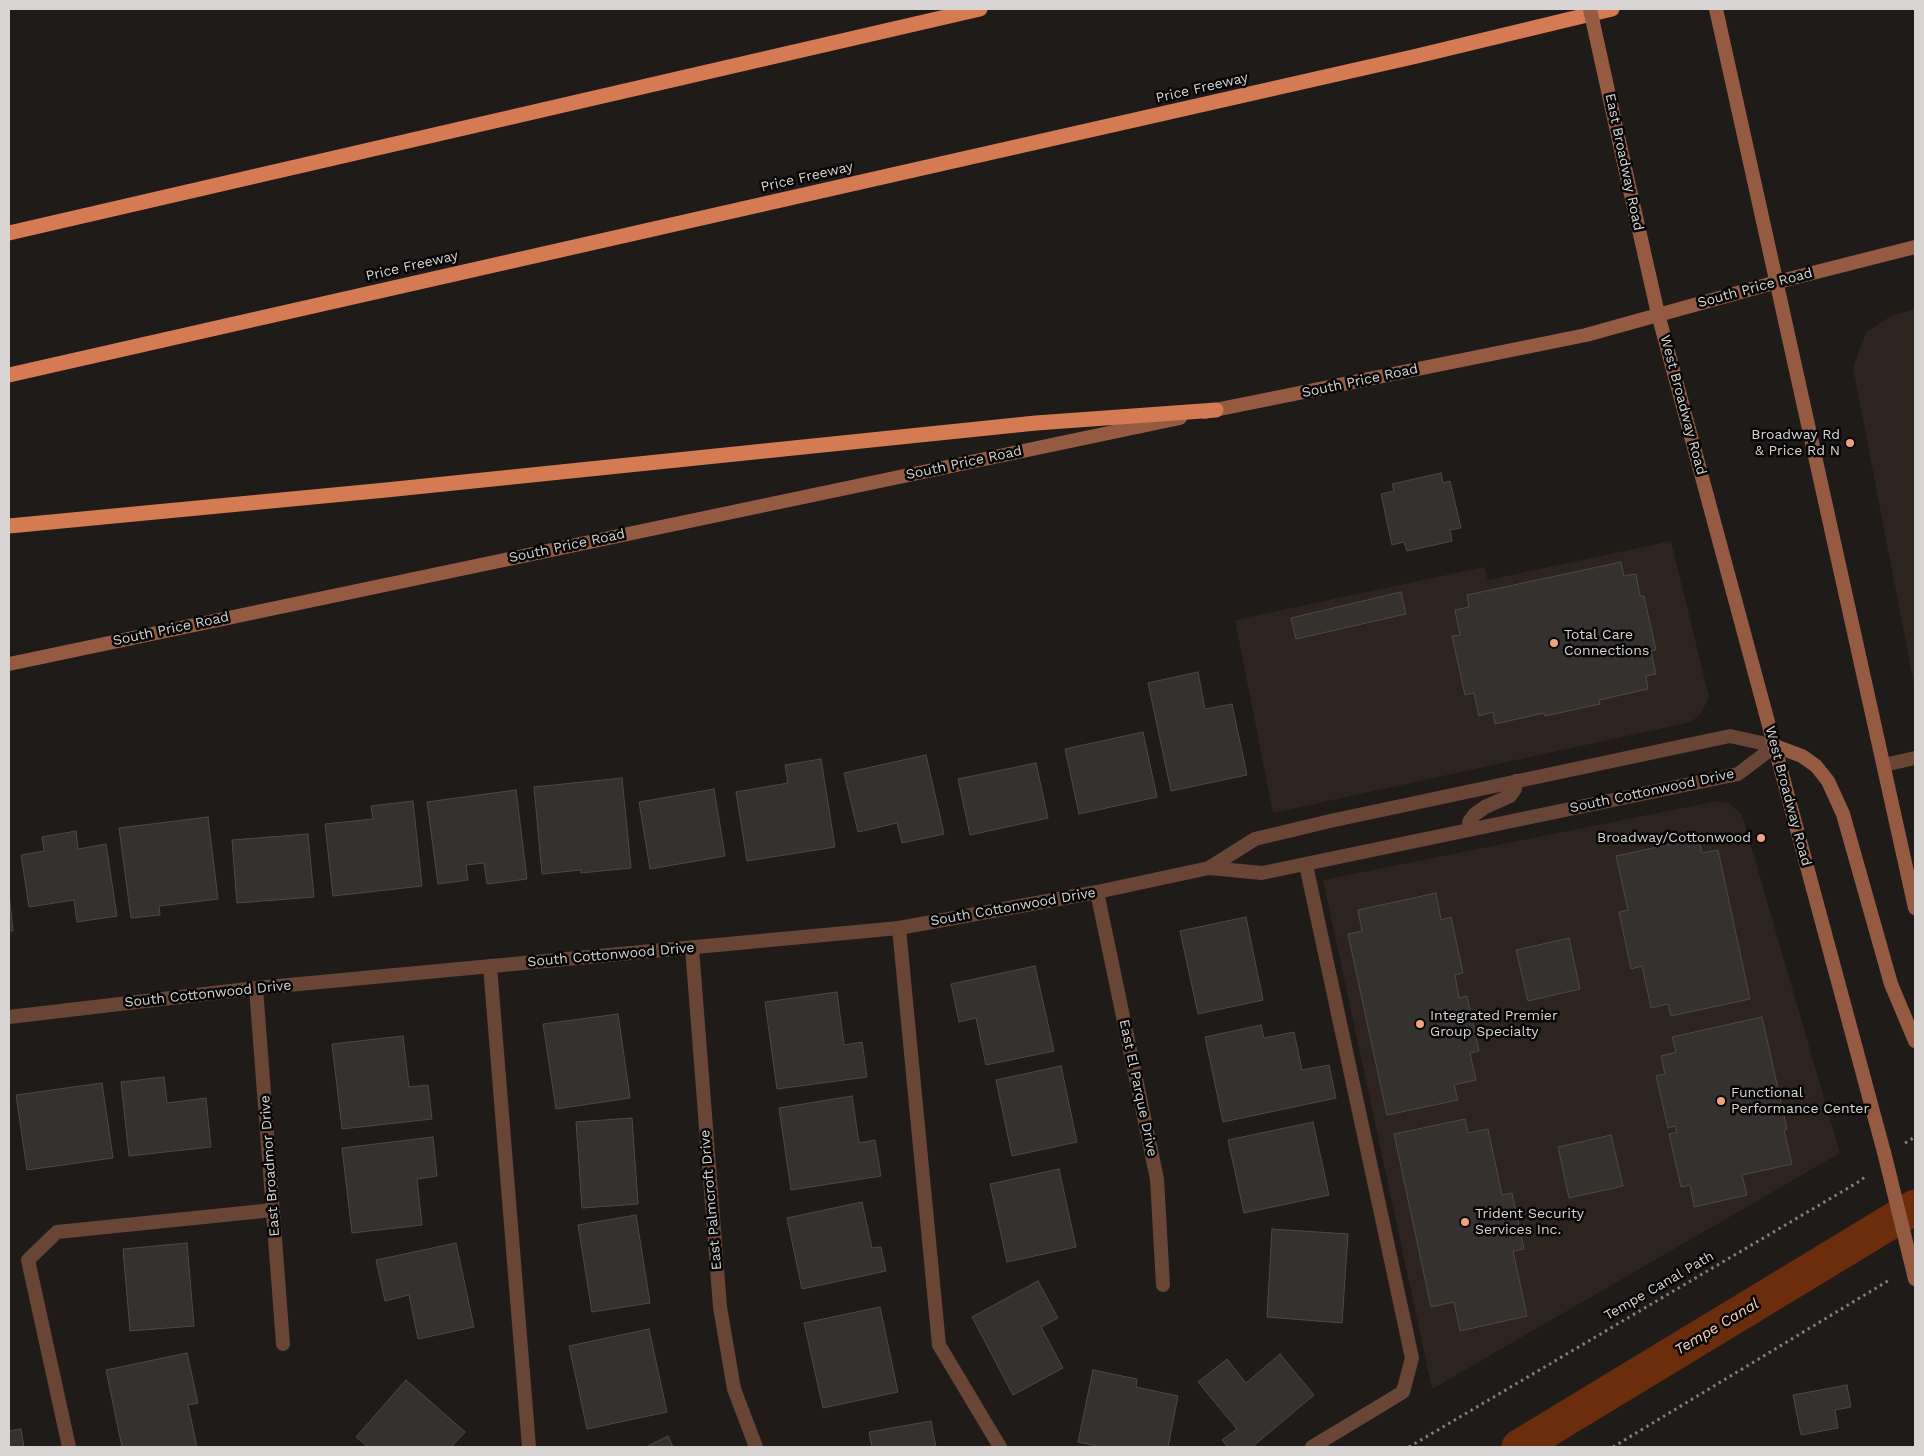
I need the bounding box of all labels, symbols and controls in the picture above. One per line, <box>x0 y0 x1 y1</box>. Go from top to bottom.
street label: Price Freeway <box>1154 69 1250 107</box>
street label: East Broadway Road <box>1601 92 1647 232</box>
street label: Price Freeway <box>759 158 855 196</box>
street label: Price Freeway <box>364 247 460 285</box>
street label: South Price Road <box>1696 265 1814 311</box>
street label: West Broadway Road <box>1656 333 1710 477</box>
street label: South Price Road <box>1300 361 1420 401</box>
place label: Broadway Rd & Price Rd N <box>1751 427 1840 460</box>
marker: Broadway Rd & Price Rd N <box>1844 437 1856 449</box>
street label: South Price Road <box>904 443 1024 483</box>
street label: South Price Road <box>507 526 627 566</box>
street label: South Price Road <box>111 609 231 649</box>
place label: Total Care Connections <box>1564 627 1649 660</box>
marker: Total Care Connections <box>1548 637 1560 649</box>
street label: West Broadway Road <box>1761 724 1815 868</box>
street label: South Cottonwood Drive <box>1568 765 1736 817</box>
place label: Broadway/Cottonwood <box>1597 830 1751 846</box>
marker: Broadway/Cottonwood <box>1755 832 1767 844</box>
street label: South Cottonwood Drive <box>929 884 1097 930</box>
street label: South Cottonwood Drive <box>527 939 695 971</box>
street label: South Cottonwood Drive <box>124 977 292 1011</box>
place label: Integrated Premier Group Specialty <box>1430 1008 1558 1040</box>
street label: East El Parque Drive <box>1115 1018 1161 1158</box>
marker: Integrated Premier Group Specialty <box>1414 1018 1426 1030</box>
place label: Functional Performance Center <box>1731 1085 1869 1118</box>
street label: East Broadmor Drive <box>257 1095 283 1237</box>
marker: Functional Performance Center <box>1715 1095 1727 1107</box>
street label: East Palmcroft Drive <box>696 1129 726 1271</box>
place label: Trident Security Services Inc. <box>1475 1206 1584 1238</box>
marker: Trident Security Services Inc. <box>1459 1216 1471 1228</box>
street label: Tempe Canal Path <box>1601 1248 1717 1324</box>
water label: Tempe Canal <box>1672 1295 1762 1359</box>

